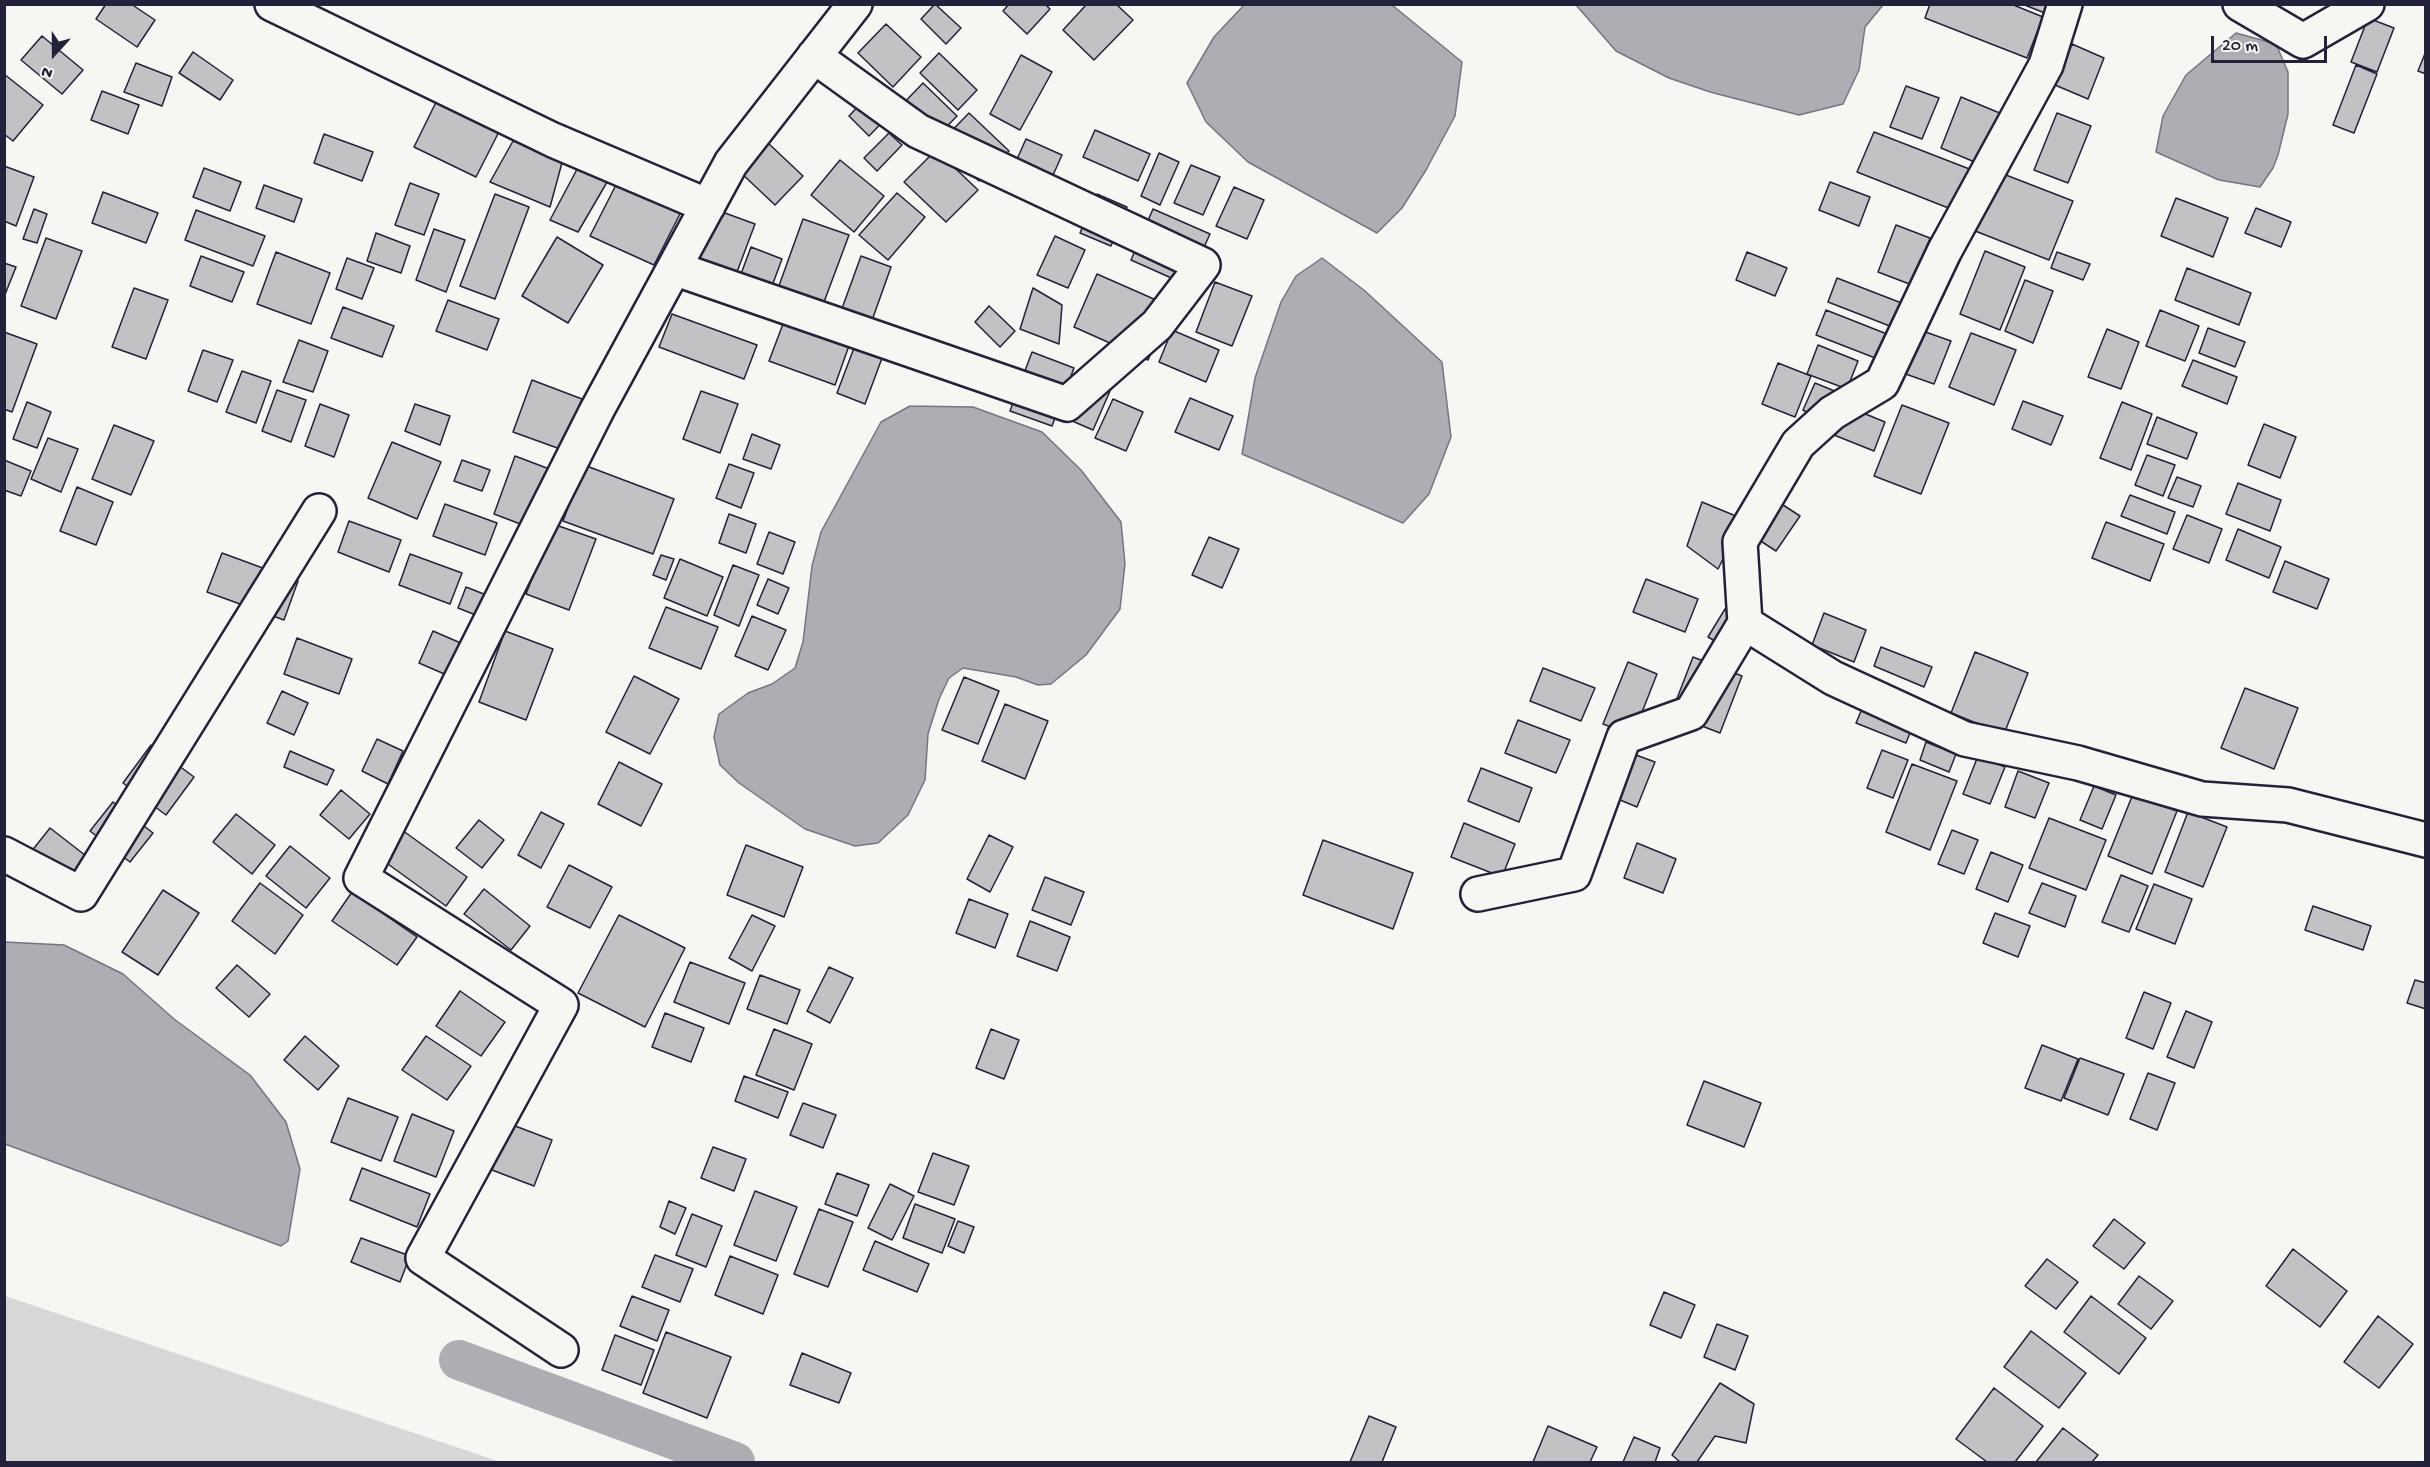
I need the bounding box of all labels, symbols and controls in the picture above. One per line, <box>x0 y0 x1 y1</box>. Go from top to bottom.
north arrow <box>24 24 84 84</box>
scale bar <box>2214 24 2330 62</box>
text: 20 m <box>2222 36 2258 57</box>
text: N <box>39 61 56 82</box>

